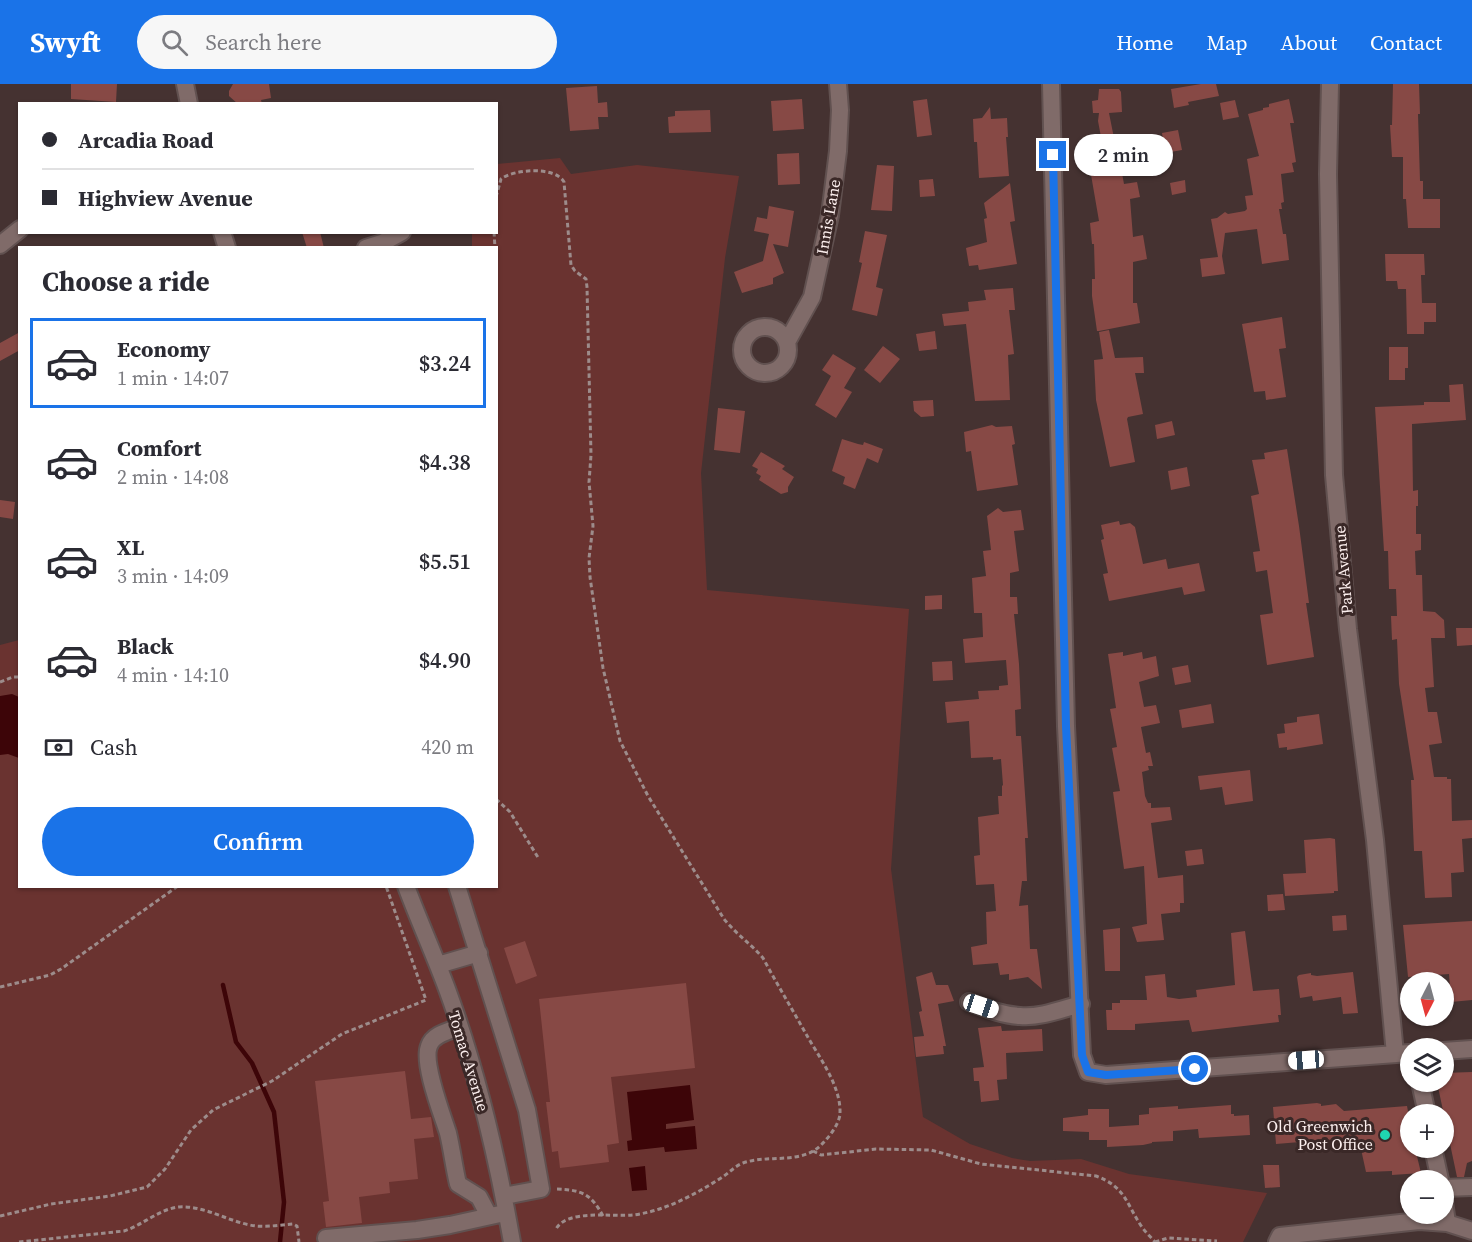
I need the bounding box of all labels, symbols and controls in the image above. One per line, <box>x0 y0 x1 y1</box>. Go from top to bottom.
search box <box>137 15 557 69</box>
text: Swyft <box>30 23 101 61</box>
icon: search <box>158 26 191 59</box>
text: Search here <box>206 27 322 57</box>
text: Home <box>1116 28 1174 57</box>
text: Map <box>1207 28 1248 57</box>
text: About <box>1281 28 1337 57</box>
text: Contact <box>1370 28 1442 57</box>
text: Arcadia Road <box>78 125 214 155</box>
callout: 2 min <box>1074 134 1173 176</box>
route end <box>1039 141 1066 168</box>
text: 2 min <box>1098 141 1149 169</box>
street label: Innis Lane <box>811 178 845 256</box>
text: Highview Avenue <box>78 183 253 213</box>
text: Choose a ride <box>42 263 210 300</box>
text: Economy <box>117 334 211 364</box>
icon: car <box>45 336 99 390</box>
text: $3.24 <box>419 348 471 378</box>
text: 1 min · 14:07 <box>117 364 229 392</box>
text: Comfort <box>117 433 201 463</box>
icon: car <box>45 435 99 489</box>
text: $4.38 <box>419 447 471 477</box>
text: 2 min · 14:08 <box>117 463 229 491</box>
street label: Park Avenue <box>1328 525 1358 615</box>
text: XL <box>117 532 144 562</box>
icon: car <box>45 534 99 588</box>
text: $5.51 <box>419 546 471 576</box>
text: 3 min · 14:09 <box>117 562 229 590</box>
text: Black <box>117 631 174 661</box>
icon: car <box>45 633 99 687</box>
text: $4.90 <box>419 645 471 675</box>
text: 4 min · 14:10 <box>117 661 229 689</box>
icon: cash <box>42 731 75 764</box>
text: Cash <box>90 732 138 762</box>
text: 420 m <box>421 733 474 761</box>
button: Confirm <box>42 807 474 876</box>
north arrow <box>1400 972 1454 1026</box>
map controls <box>1400 972 1454 1224</box>
car <box>961 992 1001 1020</box>
street label: Tomac Avenue <box>443 1008 495 1114</box>
button: layers <box>1400 1038 1454 1092</box>
car <box>1287 1050 1325 1070</box>
route start <box>1181 1055 1208 1082</box>
button: + <box>1400 1104 1454 1158</box>
place label: Old Greenwich Post Office <box>1267 1115 1373 1155</box>
marker: Old Greenwich Post Office <box>1378 1128 1392 1142</box>
button: − <box>1400 1170 1454 1224</box>

